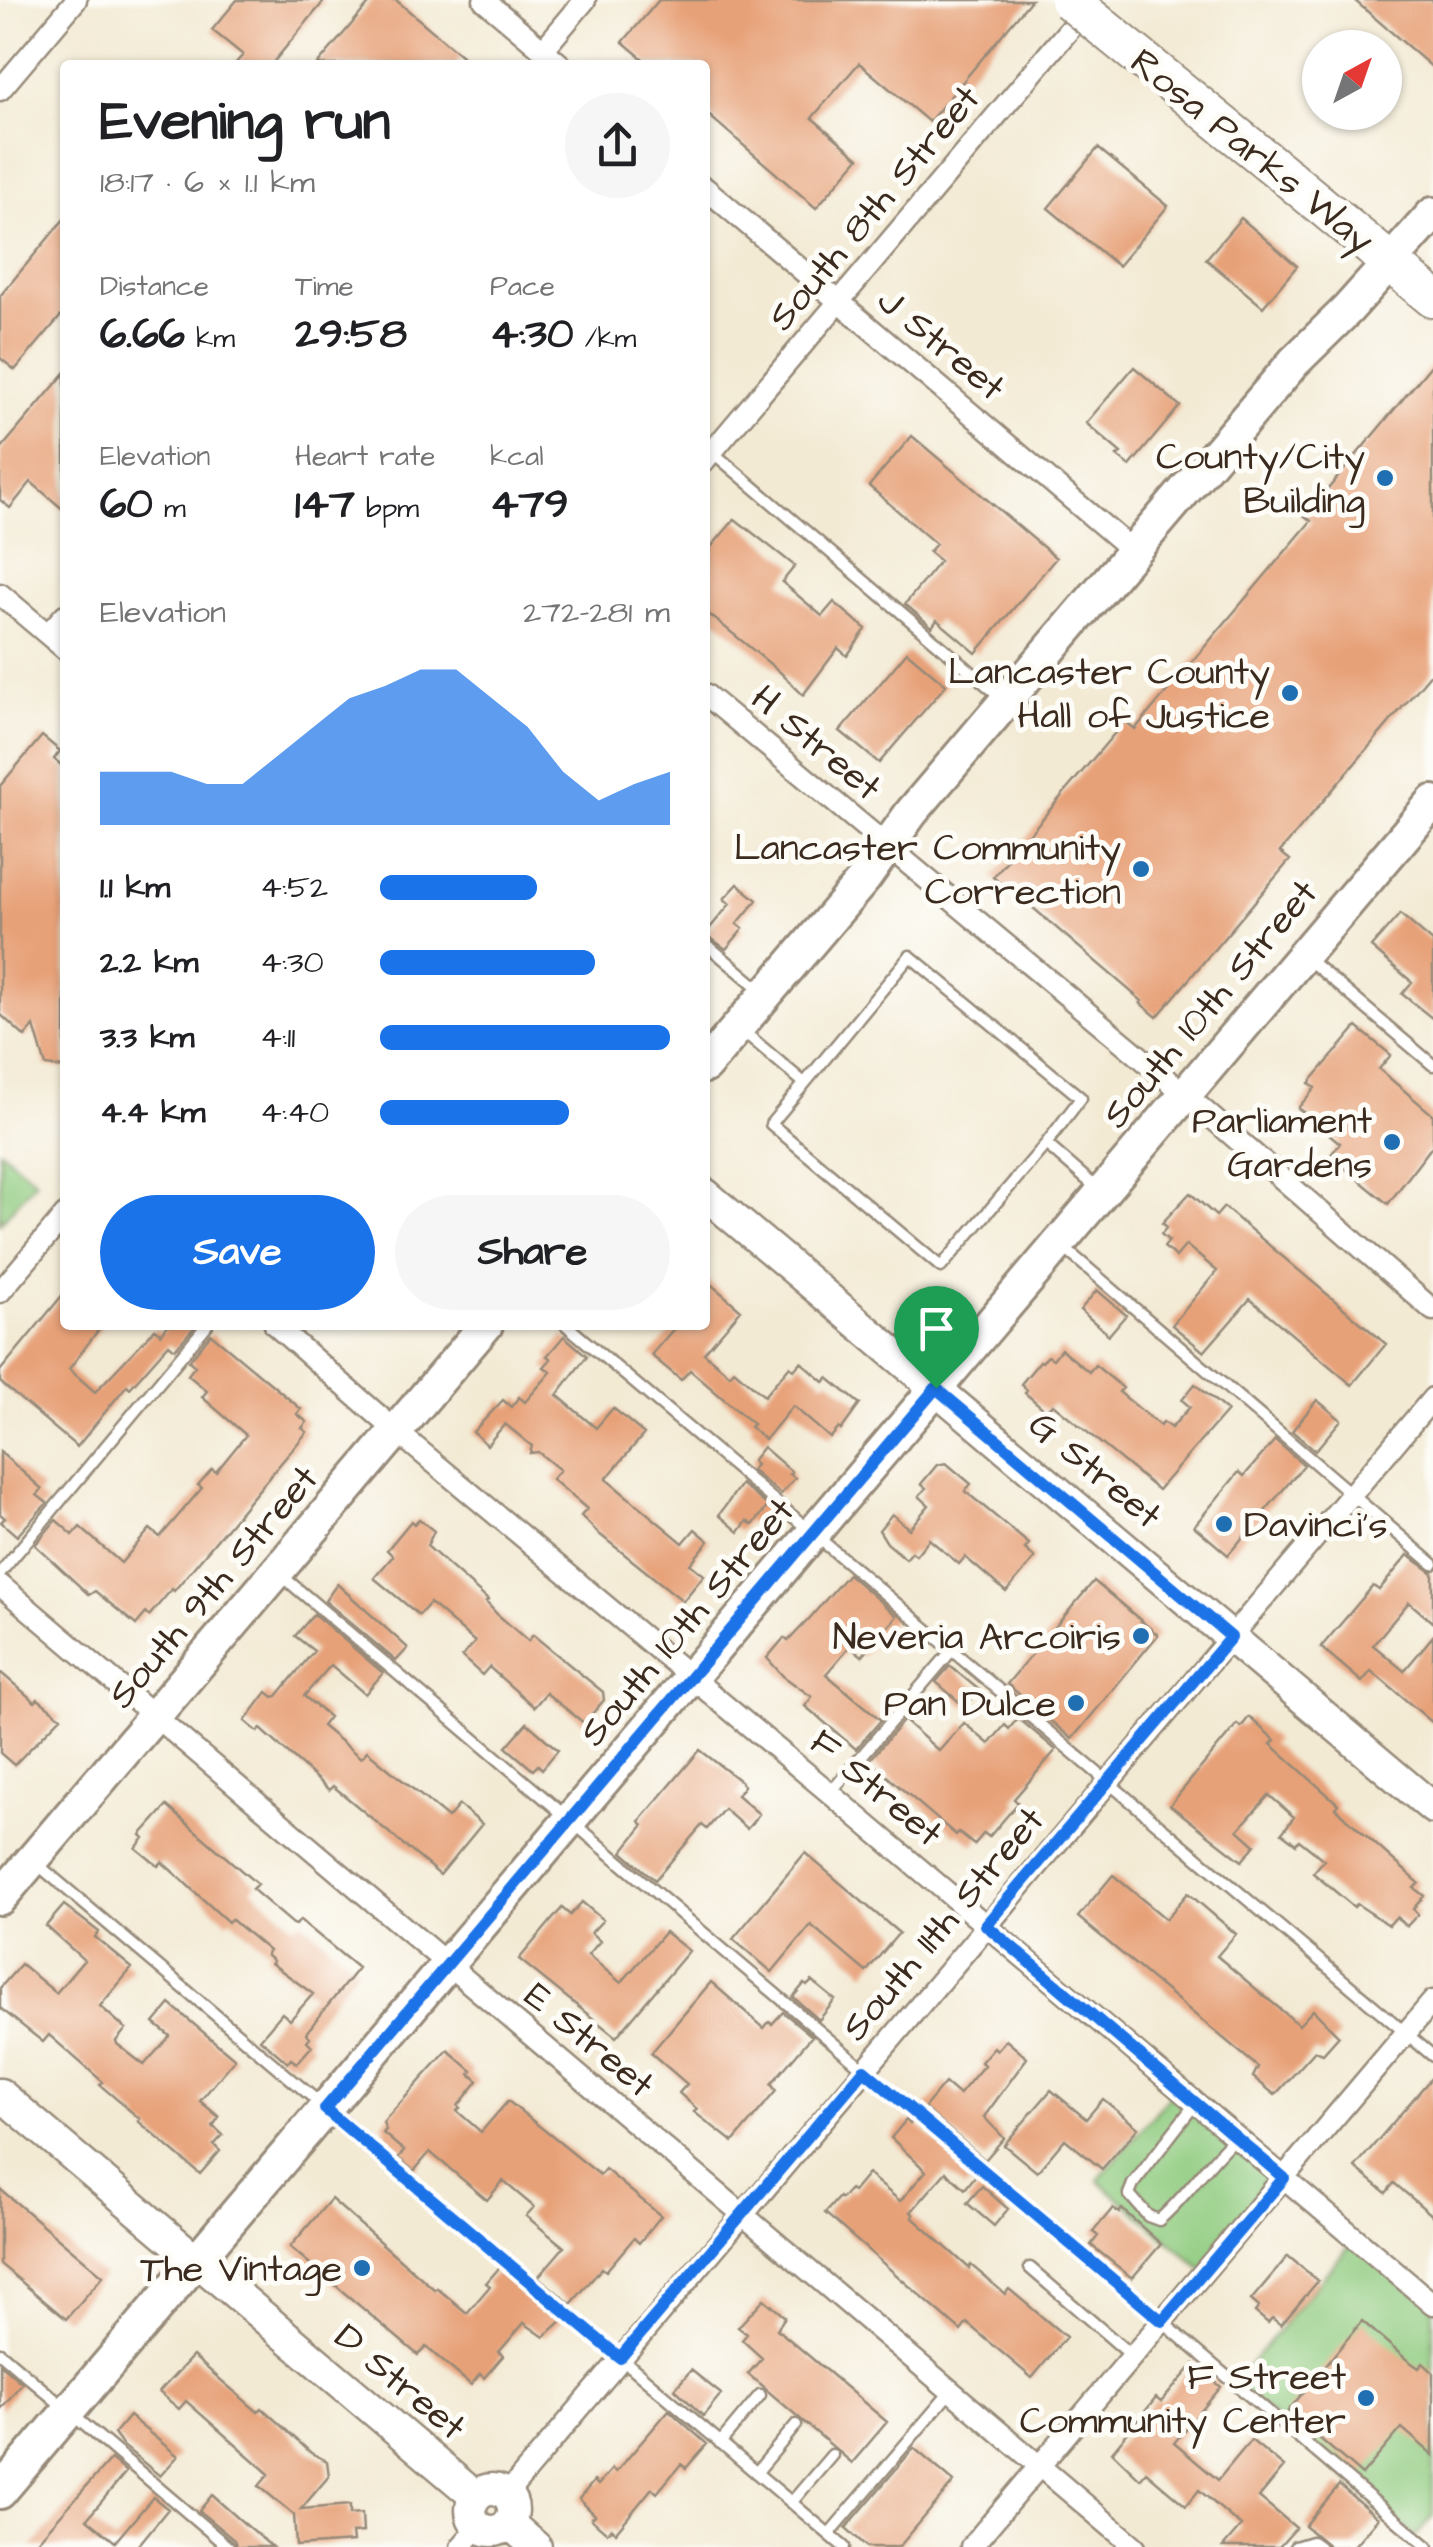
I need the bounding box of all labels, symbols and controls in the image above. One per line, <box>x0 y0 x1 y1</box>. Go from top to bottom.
north arrow <box>1302 30 1402 130</box>
map controls <box>1302 30 1402 130</box>
street label: Rosa Parks Way <box>1118 37 1385 267</box>
street label: South 8th Street <box>756 74 993 342</box>
text: Evening run <box>100 84 390 160</box>
button: share <box>565 93 670 198</box>
text: 18:17 · 6 × 1.1 km <box>100 160 315 205</box>
text: Distance <box>100 267 209 306</box>
text: Time <box>295 267 354 306</box>
text: Pace <box>490 267 555 306</box>
street label: J Street <box>866 276 1016 413</box>
text: 6.66 <box>100 306 185 364</box>
text: 29:58 <box>295 306 407 364</box>
text: 4:30 <box>490 306 573 364</box>
text: km <box>185 319 235 358</box>
text: /km <box>573 319 636 358</box>
place label: County/City Building <box>1156 432 1365 528</box>
text: Elevation <box>100 437 210 476</box>
text: Heart rate <box>295 437 436 476</box>
text: kcal <box>490 437 544 476</box>
marker: County/City Building <box>1374 467 1396 489</box>
text: 60 <box>100 476 153 534</box>
text: 147 <box>295 476 355 534</box>
text: 479 <box>490 476 568 534</box>
text: m <box>153 489 186 528</box>
text: bpm <box>355 489 419 528</box>
text: Elevation <box>100 590 226 635</box>
text: 272–281 m <box>523 590 670 635</box>
place label: Lancaster County Hall of Justice <box>948 647 1270 743</box>
street label: H Street <box>739 674 892 813</box>
marker: Lancaster County Hall of Justice <box>1279 682 1301 704</box>
place label: Lancaster Community Correction <box>734 823 1121 919</box>
marker: Lancaster Community Correction <box>1130 858 1152 880</box>
text: 1.1 km <box>100 865 170 910</box>
text: 4:52 <box>260 865 328 910</box>
street label: South 10th Street <box>1091 869 1330 1140</box>
text: 2.2 km <box>100 940 199 985</box>
text: 4:30 <box>260 940 324 985</box>
text: 3.3 km <box>100 1015 194 1060</box>
text: 4:11 <box>260 1015 295 1060</box>
text: 4.4 km <box>100 1090 205 1135</box>
text: 4:40 <box>260 1090 329 1135</box>
place label: Parliament Gardens <box>1192 1096 1372 1192</box>
marker: Parliament Gardens <box>1381 1131 1403 1153</box>
button: Save <box>100 1195 375 1310</box>
button: Share <box>395 1195 670 1310</box>
pin <box>894 1286 979 1389</box>
icon: arrive <box>909 1301 964 1356</box>
street label: G Street <box>1017 1400 1172 1541</box>
street label: South 9th Street <box>96 1455 331 1720</box>
street label: South 10th Street <box>568 1487 807 1758</box>
place label: Davinci's <box>1244 1500 1387 1552</box>
marker: Davinci's <box>1213 1513 1235 1535</box>
place label: Neveria Arcoiris <box>833 1612 1121 1664</box>
marker: Neveria Arcoiris <box>1130 1625 1152 1647</box>
place label: Pan Dulce <box>884 1679 1056 1731</box>
marker: Pan Dulce <box>1065 1692 1087 1714</box>
street label: F Street <box>798 1718 953 1859</box>
street label: South 11th Street <box>830 1796 1057 2052</box>
street label: E Street <box>513 1971 665 2110</box>
place label: The Vintage <box>140 2244 342 2296</box>
marker: The Vintage <box>351 2257 373 2279</box>
street label: D Street <box>323 2312 477 2453</box>
place label: F Street Community Center <box>1020 2352 1346 2449</box>
marker: F Street Community Center <box>1355 2387 1377 2409</box>

